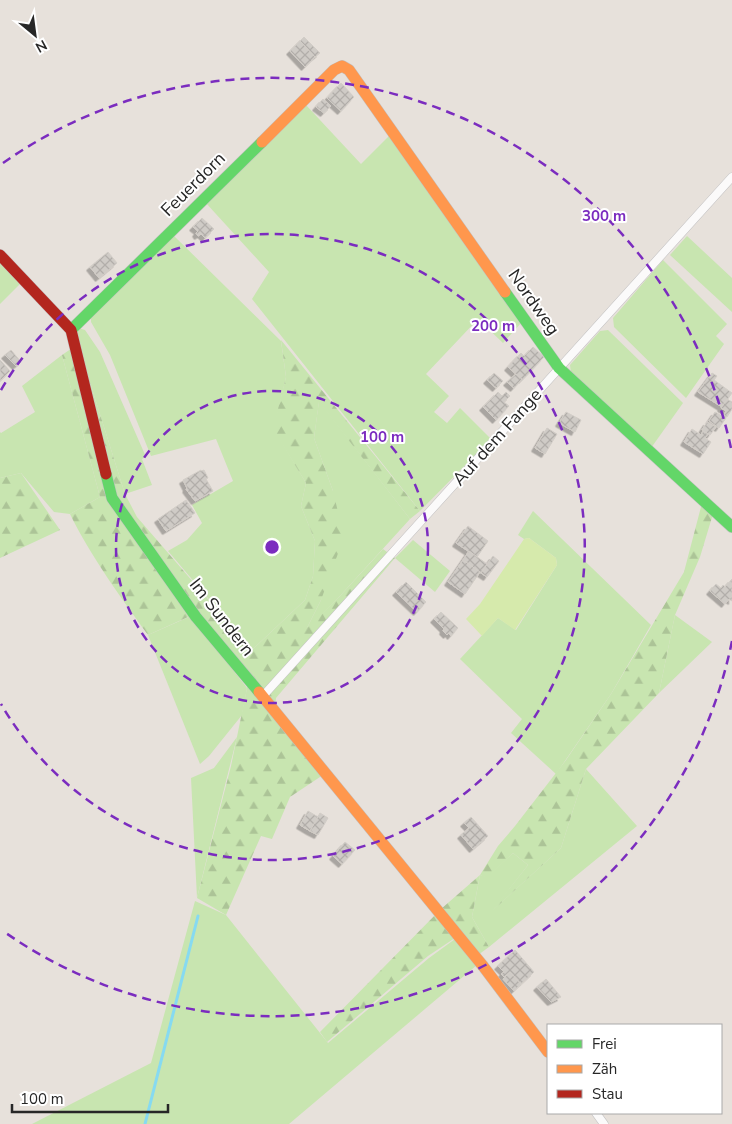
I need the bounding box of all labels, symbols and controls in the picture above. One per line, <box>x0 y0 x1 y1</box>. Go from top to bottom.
north arrow <box>10 10 60 60</box>
text: N <box>32 35 50 57</box>
street label: Feuerdorn <box>155 146 231 222</box>
text: 300 m <box>582 206 626 226</box>
street label: Nordweg <box>503 264 565 340</box>
text: 200 m <box>471 316 515 336</box>
street label: Auf dem Fange <box>447 383 547 491</box>
text: 100 m <box>360 427 404 447</box>
centre of rings <box>263 538 281 556</box>
street label: Im Sundern <box>184 573 260 661</box>
legend <box>547 1024 722 1114</box>
text: Frei <box>592 1034 617 1054</box>
text: Zäh <box>592 1059 617 1079</box>
scale bar <box>12 1082 169 1114</box>
text: Stau <box>592 1084 623 1104</box>
text: 100 m <box>20 1089 64 1109</box>

